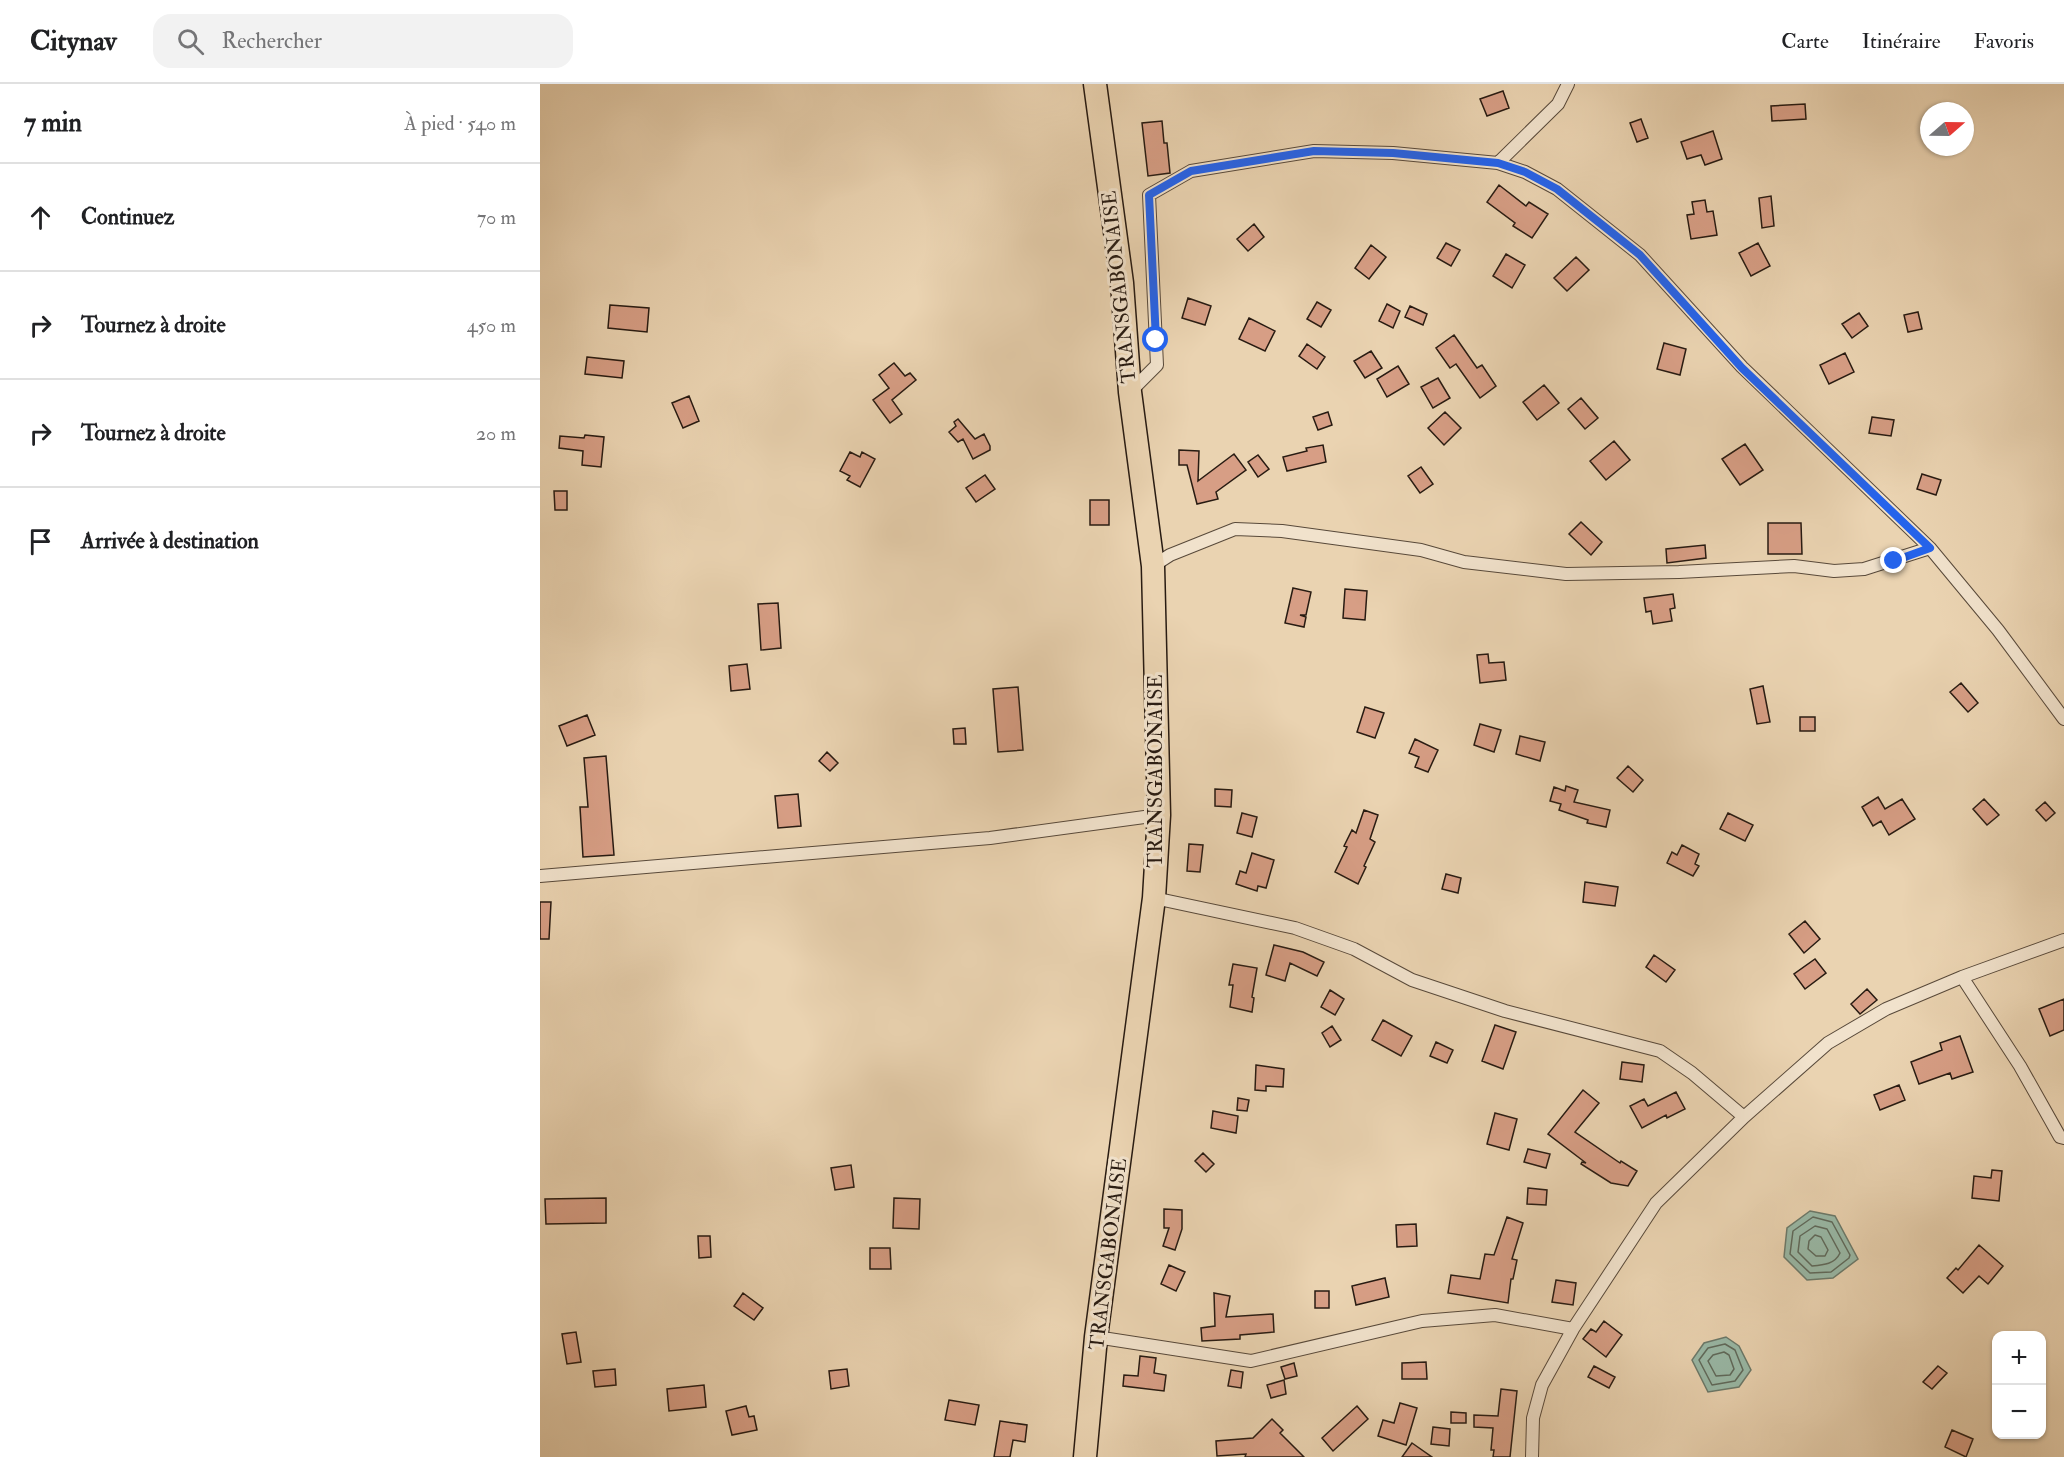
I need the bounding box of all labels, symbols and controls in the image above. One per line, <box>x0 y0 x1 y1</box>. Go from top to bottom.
search box <box>153 14 573 68</box>
text: Citynav <box>30 24 117 59</box>
icon: search <box>174 25 207 58</box>
text: Rechercher <box>222 27 322 55</box>
text: Carte <box>1781 28 1829 55</box>
text: Itinéraire <box>1862 28 1940 55</box>
text: Favoris <box>1973 28 2034 55</box>
north arrow <box>1920 102 1974 156</box>
text: 7 min <box>24 107 82 139</box>
text: À pied · 540 m <box>404 111 516 136</box>
street label: TRANSGABONAISE <box>1096 190 1142 384</box>
icon: ahead <box>24 201 57 234</box>
text: Continuez <box>81 203 174 231</box>
text: 70 m <box>477 205 516 230</box>
icon: right <box>24 309 57 342</box>
text: Tournez à droite <box>81 311 226 339</box>
text: 450 m <box>467 313 516 338</box>
route start <box>1142 326 1168 352</box>
icon: right <box>24 417 57 450</box>
text: Tournez à droite <box>81 419 226 447</box>
text: 20 m <box>476 421 516 446</box>
icon: arrive <box>24 525 57 558</box>
text: Arrivée à destination <box>81 527 259 555</box>
route end <box>1880 547 1906 573</box>
street label: TRANSGABONAISE <box>1143 674 1168 868</box>
street label: TRANSGABONAISE <box>1084 1157 1132 1351</box>
map controls <box>1992 1331 2046 1439</box>
button: + <box>1992 1331 2046 1385</box>
button: − <box>1992 1385 2046 1439</box>

